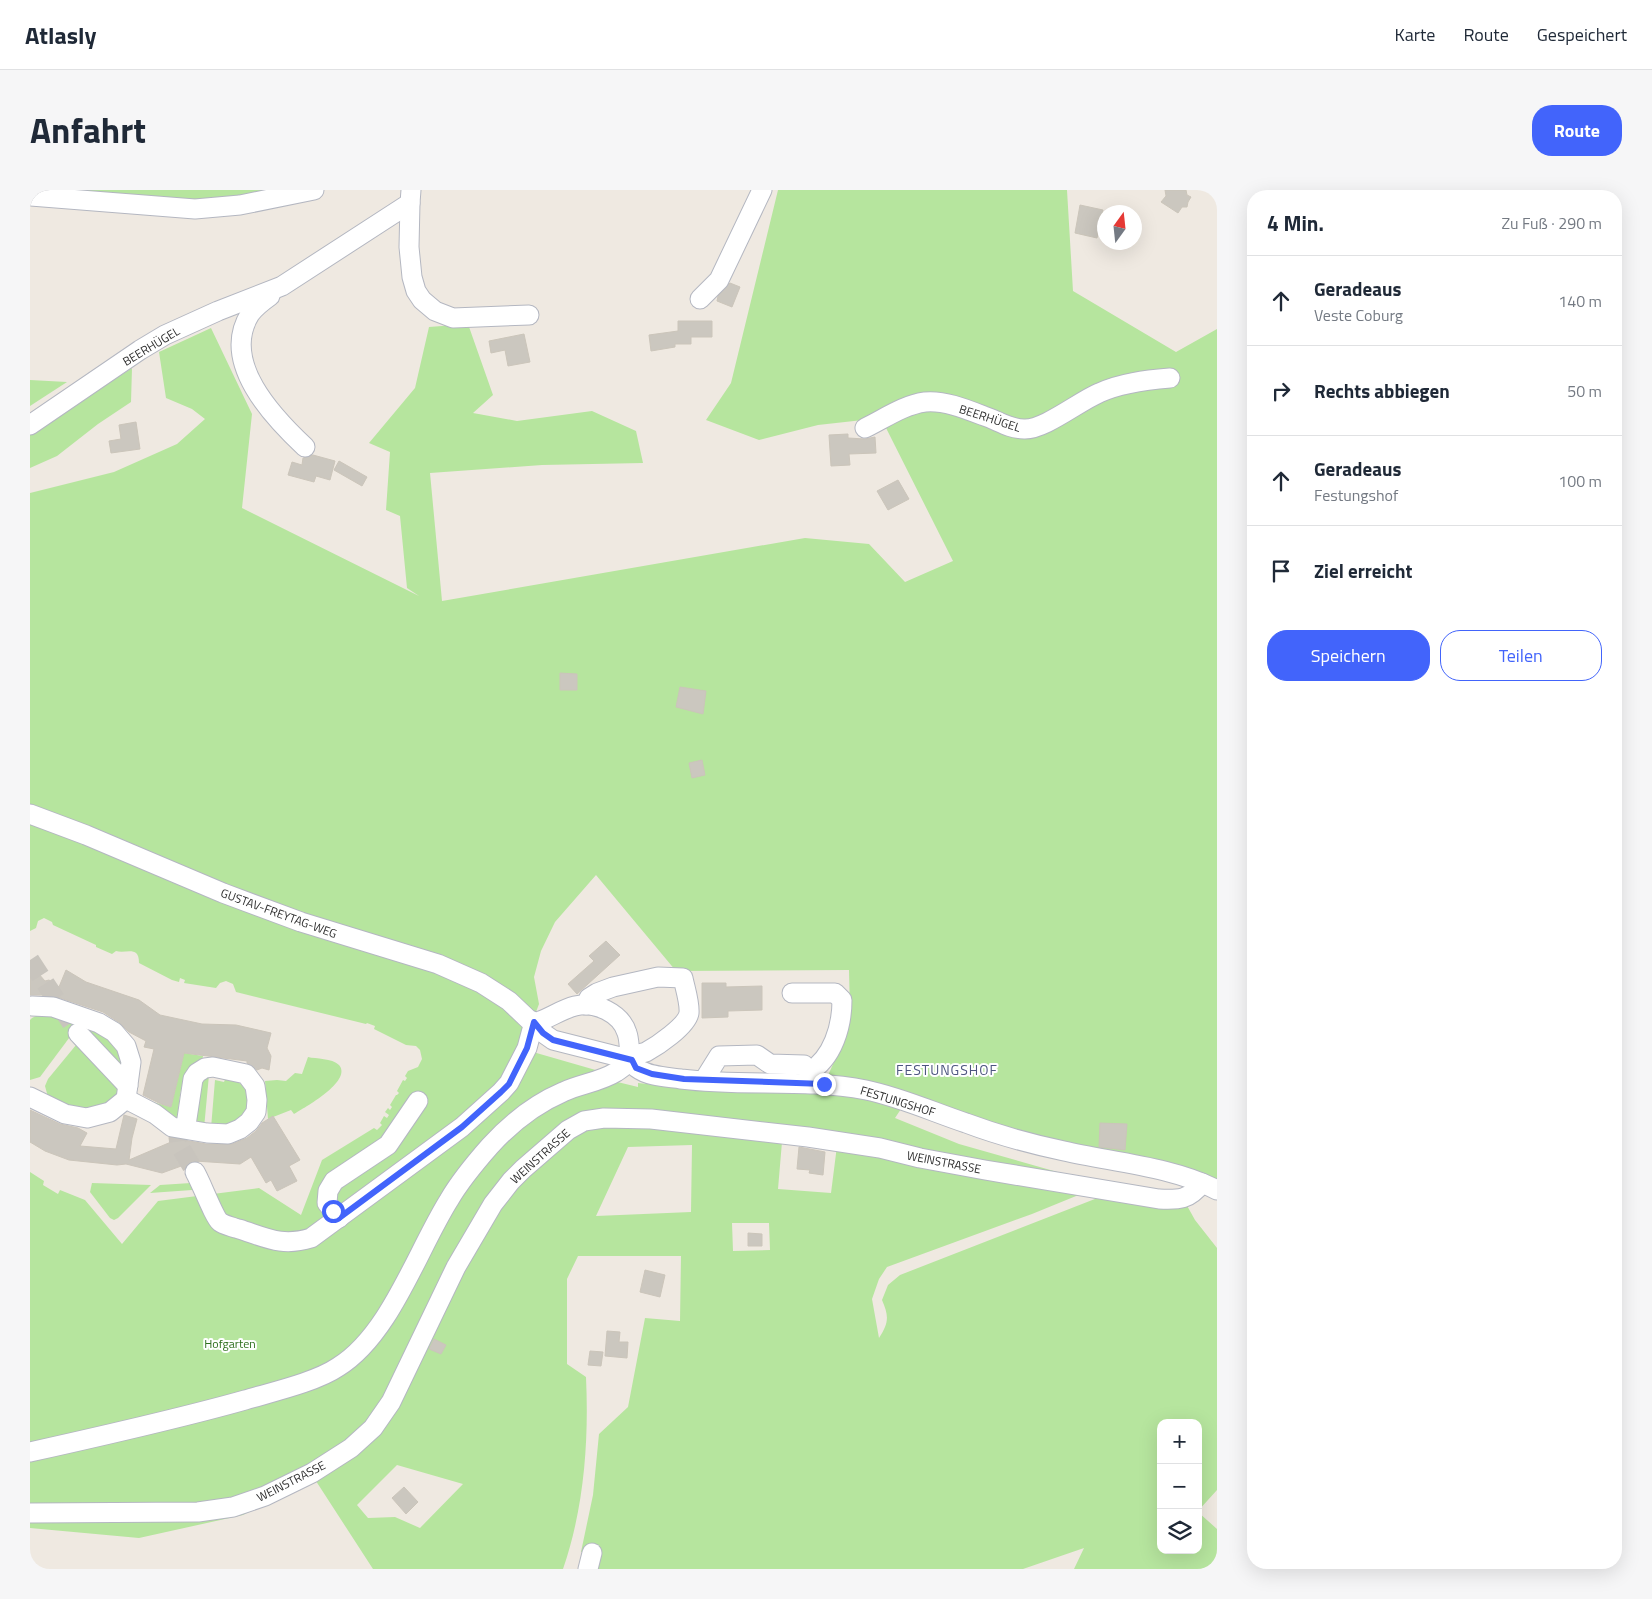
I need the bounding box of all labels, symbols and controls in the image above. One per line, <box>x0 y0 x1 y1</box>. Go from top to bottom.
text: Atlasly <box>25 17 96 53</box>
text: Karte <box>1394 21 1435 48</box>
text: Route <box>1463 21 1509 48</box>
text: Gespeichert <box>1537 21 1627 48</box>
text: Anfahrt <box>30 103 146 157</box>
button: Route <box>1532 105 1622 156</box>
north arrow <box>1097 205 1142 250</box>
text: 4 Min. <box>1267 207 1324 239</box>
text: Zu Fuß · 290 m <box>1501 211 1602 235</box>
text: Geradeaus <box>1314 274 1401 303</box>
icon: ahead <box>1267 287 1295 315</box>
text: 140 m <box>1558 289 1602 313</box>
text: Veste Coburg <box>1314 303 1403 327</box>
street label: BEERHÜGEL <box>119 321 183 371</box>
text: Rechts abbiegen <box>1314 376 1450 405</box>
icon: right <box>1267 377 1295 405</box>
text: 50 m <box>1567 379 1602 403</box>
street label: BEERHÜGEL <box>957 399 1023 437</box>
text: Geradeaus <box>1314 454 1401 483</box>
icon: ahead <box>1267 467 1295 495</box>
text: 100 m <box>1558 469 1602 493</box>
text: Festungshof <box>1314 483 1398 507</box>
text: Ziel erreicht <box>1314 556 1412 585</box>
icon: arrive <box>1267 557 1295 585</box>
button: Speichern <box>1267 630 1430 681</box>
button: Teilen <box>1440 630 1602 681</box>
street label: GUSTAV-FREYTAG-WEG <box>218 883 340 943</box>
district label: FESTUNGSHOF <box>896 1059 998 1080</box>
route end <box>813 1073 836 1096</box>
street label: FESTUNGSHOF <box>858 1081 938 1121</box>
street label: WEINSTRASSE <box>506 1124 575 1188</box>
street label: WEINSTRASSE <box>905 1146 983 1179</box>
route start <box>322 1200 345 1223</box>
park label: Hofgarten <box>204 1334 256 1353</box>
map controls <box>1157 1419 1202 1554</box>
button: + <box>1157 1419 1202 1464</box>
street label: WEINSTRASSE <box>253 1455 329 1507</box>
button: − <box>1157 1464 1202 1509</box>
button: layers <box>1157 1509 1202 1554</box>

